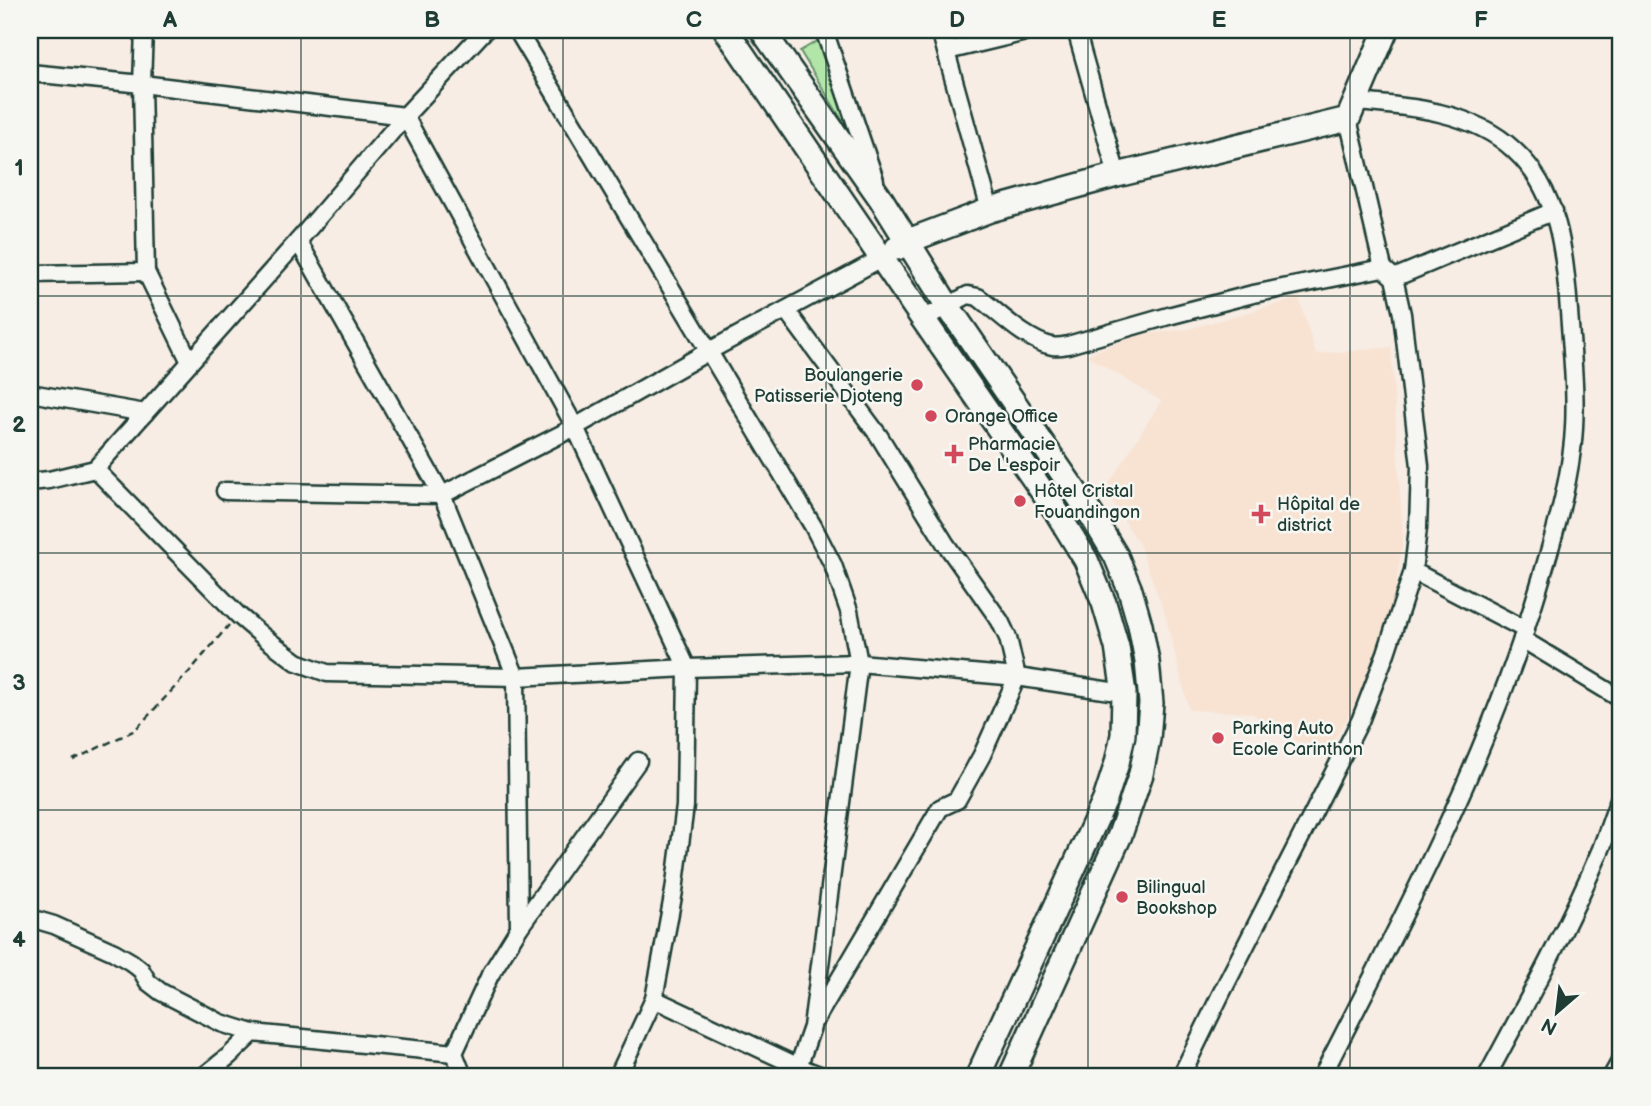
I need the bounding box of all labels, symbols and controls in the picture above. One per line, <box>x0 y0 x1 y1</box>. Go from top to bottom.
text: A <box>162 6 178 34</box>
text: B <box>424 6 440 34</box>
text: C <box>686 6 702 34</box>
text: D <box>949 6 965 34</box>
text: E <box>1212 6 1227 34</box>
text: F <box>1474 6 1488 34</box>
text: 1 <box>14 154 24 182</box>
place label: Boulangerie Patisserie Djoteng <box>754 365 903 407</box>
marker: Boulangerie Patisserie Djoteng <box>909 377 925 393</box>
place label: Orange Office <box>945 406 1058 427</box>
marker: Orange Office <box>923 408 939 424</box>
text: 2 <box>12 411 26 439</box>
place label: Pharmacie De L'espoir <box>968 434 1061 476</box>
marker: Pharmacie De L'espoir <box>946 446 962 462</box>
place label: Hôtel Cristal Fouandingon <box>1034 481 1140 523</box>
marker: Hôtel Cristal Fouandingon <box>1012 493 1028 509</box>
place label: Hôpital de district <box>1277 494 1360 536</box>
marker: Hôpital de district <box>1251 504 1271 524</box>
text: 3 <box>12 669 26 697</box>
place label: Parking Auto Ecole Carinthon <box>1232 718 1363 760</box>
marker: Parking Auto Ecole Carinthon <box>1210 730 1226 746</box>
place label: Bilingual Bookshop <box>1136 877 1217 919</box>
marker: Bilingual Bookshop <box>1114 889 1130 905</box>
text: 4 <box>12 926 26 954</box>
north arrow <box>1522 976 1592 1046</box>
text: N <box>1538 1012 1561 1039</box>

